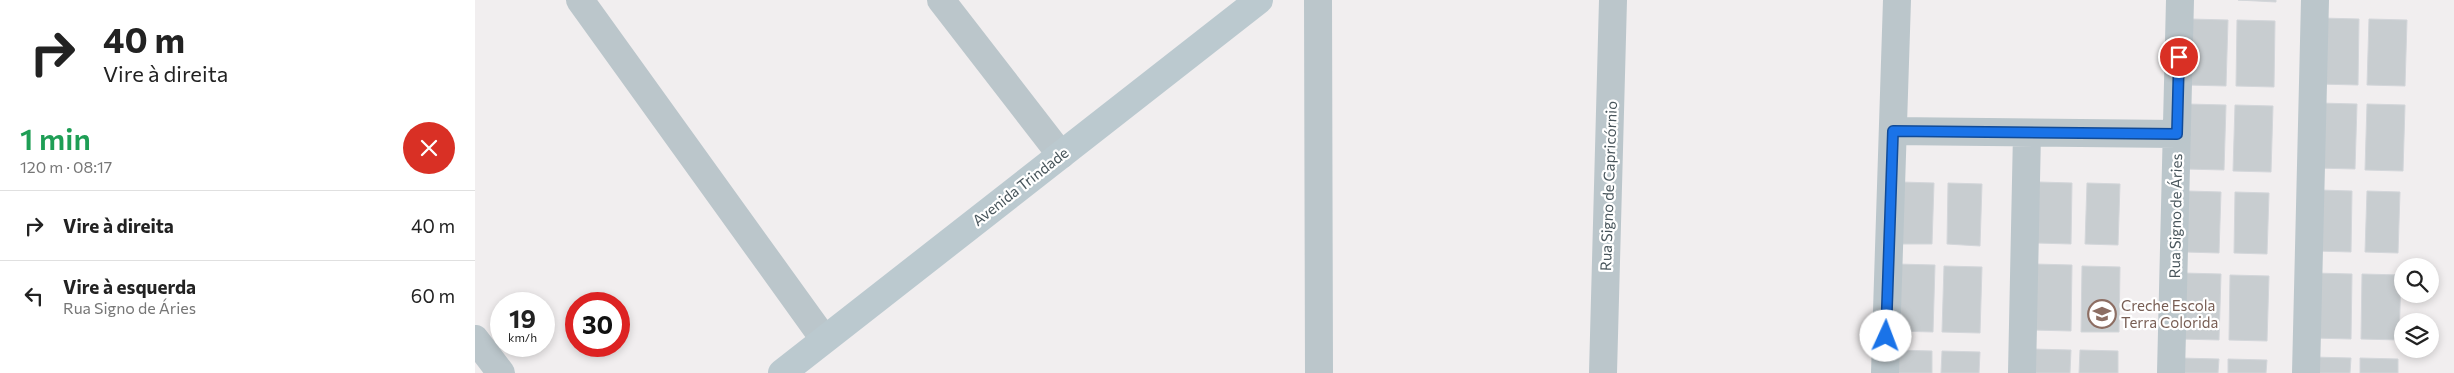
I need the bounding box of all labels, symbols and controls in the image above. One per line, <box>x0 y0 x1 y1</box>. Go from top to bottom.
text: 40 m <box>103 17 185 60</box>
icon: right <box>20 20 85 85</box>
pin <box>2158 36 2200 78</box>
icon: arrive <box>2165 43 2193 71</box>
text: Vire à direita <box>103 60 228 87</box>
street label: Rua Signo de Capricórnio <box>1596 101 1620 271</box>
text: 1 min <box>20 119 91 156</box>
button: close <box>403 122 455 174</box>
street label: Avenida Trindade <box>968 143 1072 229</box>
street label: Rua Signo de Áries <box>2164 153 2185 278</box>
text: 120 m · 08:17 <box>20 157 112 176</box>
icon: right <box>20 212 48 240</box>
text: Vire à direita <box>63 214 174 237</box>
text: 40 m <box>411 214 455 237</box>
map controls <box>2394 258 2439 358</box>
button: search <box>2394 258 2439 303</box>
text: Vire à esquerda <box>63 275 196 298</box>
icon: left <box>20 282 48 310</box>
text: 60 m <box>411 284 455 307</box>
speed limit sign: 30 <box>565 292 630 357</box>
place label: Creche Escola Terra Colorida <box>2121 296 2218 331</box>
text: Rua Signo de Áries <box>63 298 196 317</box>
school or university icon: Creche Escola Terra Colorida <box>2087 299 2117 329</box>
text: 19 <box>509 303 536 333</box>
position arrow <box>1859 309 1911 361</box>
button: layers <box>2394 313 2439 358</box>
text: km/h <box>508 330 537 344</box>

